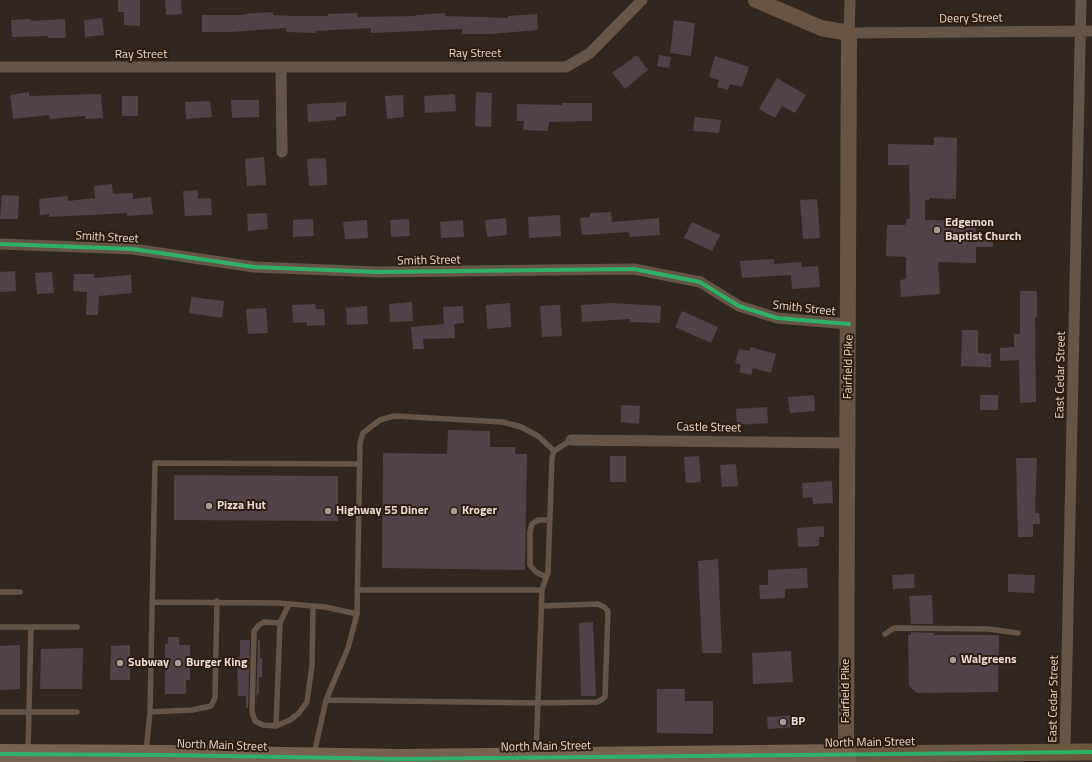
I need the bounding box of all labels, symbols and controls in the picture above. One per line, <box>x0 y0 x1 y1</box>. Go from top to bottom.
street label: Deery Street <box>939 11 1003 27</box>
street label: Ray Street <box>449 47 501 61</box>
street label: Ray Street <box>115 48 167 62</box>
place label: Edgemon Baptist Church <box>945 216 1021 244</box>
marker: Edgemon Baptist Church <box>932 225 942 235</box>
street label: Smith Street <box>75 229 139 247</box>
street label: Smith Street <box>397 253 461 269</box>
street label: Smith Street <box>772 299 836 319</box>
street label: East Cedar Street <box>1053 331 1069 419</box>
street label: Fairfield Pike <box>841 335 857 399</box>
street label: Castle Street <box>677 420 741 436</box>
place label: Pizza Hut <box>217 499 266 513</box>
marker: Pizza Hut <box>204 501 214 511</box>
place label: Highway 55 Diner <box>336 504 428 518</box>
place label: Kroger <box>462 504 497 518</box>
marker: Highway 55 Diner <box>323 506 333 516</box>
marker: Kroger <box>449 506 459 516</box>
place label: Walgreens <box>961 653 1017 667</box>
marker: Walgreens <box>948 655 958 665</box>
street label: East Cedar Street <box>1046 655 1062 743</box>
place label: Subway <box>128 656 169 670</box>
place label: Burger King <box>186 656 247 670</box>
marker: Subway <box>115 658 125 668</box>
marker: Burger King <box>173 658 183 668</box>
street label: Fairfield Pike <box>839 659 853 723</box>
place label: BP <box>791 715 805 729</box>
marker: BP <box>778 717 788 727</box>
street label: North Main Street <box>825 735 915 751</box>
street label: North Main Street <box>176 737 268 755</box>
street label: North Main Street <box>501 739 591 755</box>

